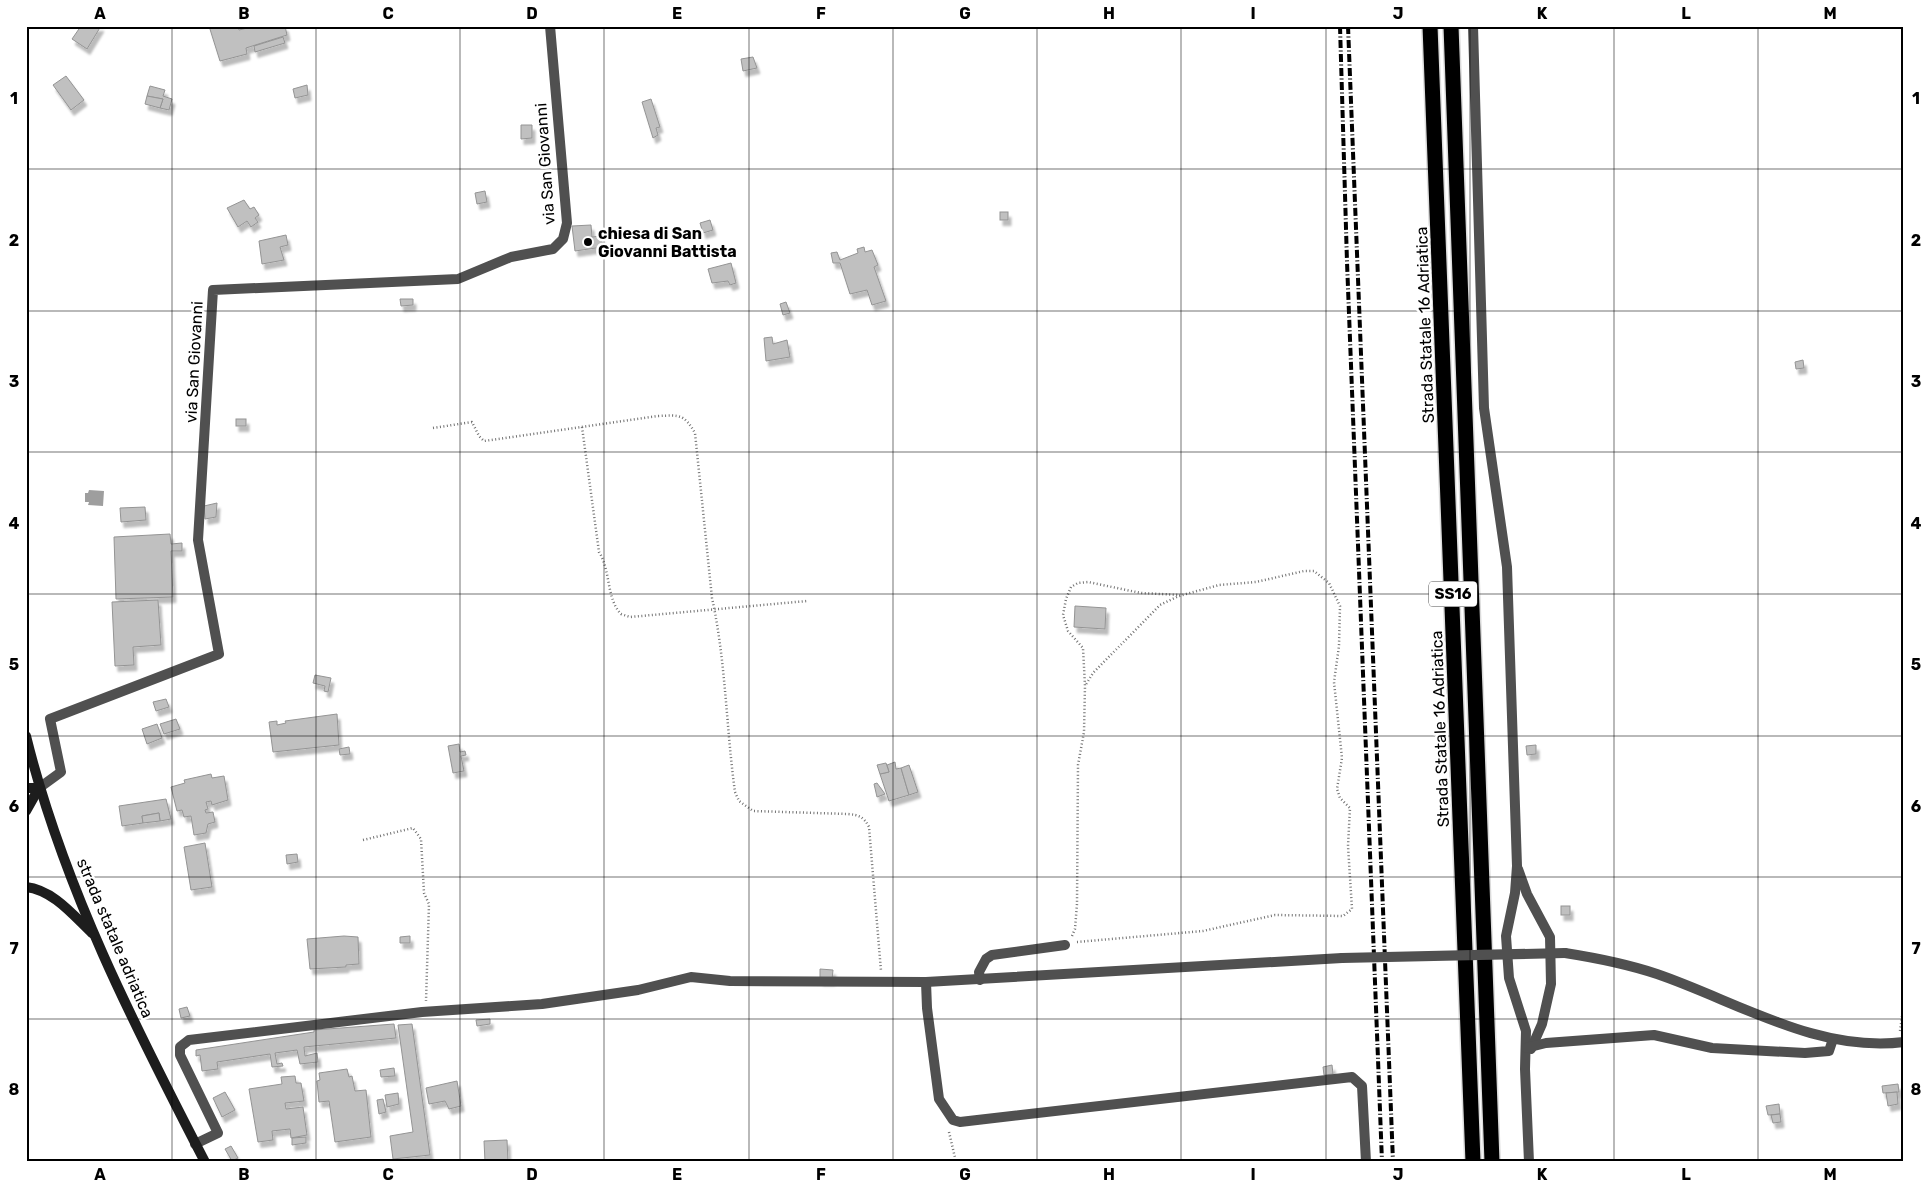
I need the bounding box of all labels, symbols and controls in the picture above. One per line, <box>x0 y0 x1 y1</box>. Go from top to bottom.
text: A <box>94 4 106 23</box>
text: B <box>238 4 250 23</box>
text: C <box>382 4 394 23</box>
text: D <box>526 4 538 23</box>
text: E <box>672 4 682 23</box>
text: F <box>816 4 826 23</box>
text: G <box>959 4 971 23</box>
text: H <box>1103 4 1115 23</box>
text: I <box>1250 4 1256 23</box>
text: J <box>1393 4 1403 23</box>
text: K <box>1537 4 1548 23</box>
text: L <box>1681 4 1691 23</box>
text: M <box>1823 4 1837 23</box>
text: 1 <box>10 89 18 108</box>
text: 1 <box>1912 89 1920 108</box>
street label: via San Giovanni <box>531 102 559 226</box>
place label: chiesa di San Giovanni Battista <box>598 224 737 261</box>
street label: Strada Statale 16 Adriatica <box>1412 226 1438 424</box>
text: 2 <box>9 231 19 250</box>
text: 2 <box>1911 231 1921 250</box>
marker: chiesa di San Giovanni Battista <box>582 236 594 248</box>
street label: via San Giovanni <box>181 300 207 424</box>
text: 3 <box>9 372 19 391</box>
text: 3 <box>1911 372 1921 391</box>
text: 4 <box>9 514 20 533</box>
text: 4 <box>1911 514 1922 533</box>
road number: SS16 <box>1429 582 1477 606</box>
street label: Strada Statale 16 Adriatica <box>1427 630 1453 828</box>
text: 5 <box>9 655 19 674</box>
text: 5 <box>1911 655 1921 674</box>
text: 6 <box>9 797 19 816</box>
text: 6 <box>1911 797 1921 816</box>
street label: strada statale adriatica <box>73 855 157 1021</box>
text: 7 <box>9 939 19 958</box>
text: 7 <box>1911 939 1921 958</box>
text: 8 <box>9 1080 20 1099</box>
text: 8 <box>1911 1080 1922 1099</box>
text: A <box>94 1165 106 1184</box>
text: B <box>238 1165 250 1184</box>
text: C <box>382 1165 394 1184</box>
text: D <box>526 1165 538 1184</box>
text: E <box>672 1165 682 1184</box>
text: F <box>816 1165 826 1184</box>
text: G <box>959 1165 971 1184</box>
text: H <box>1103 1165 1115 1184</box>
text: I <box>1250 1165 1256 1184</box>
text: J <box>1393 1165 1403 1184</box>
text: K <box>1537 1165 1548 1184</box>
text: L <box>1681 1165 1691 1184</box>
text: M <box>1823 1165 1837 1184</box>

